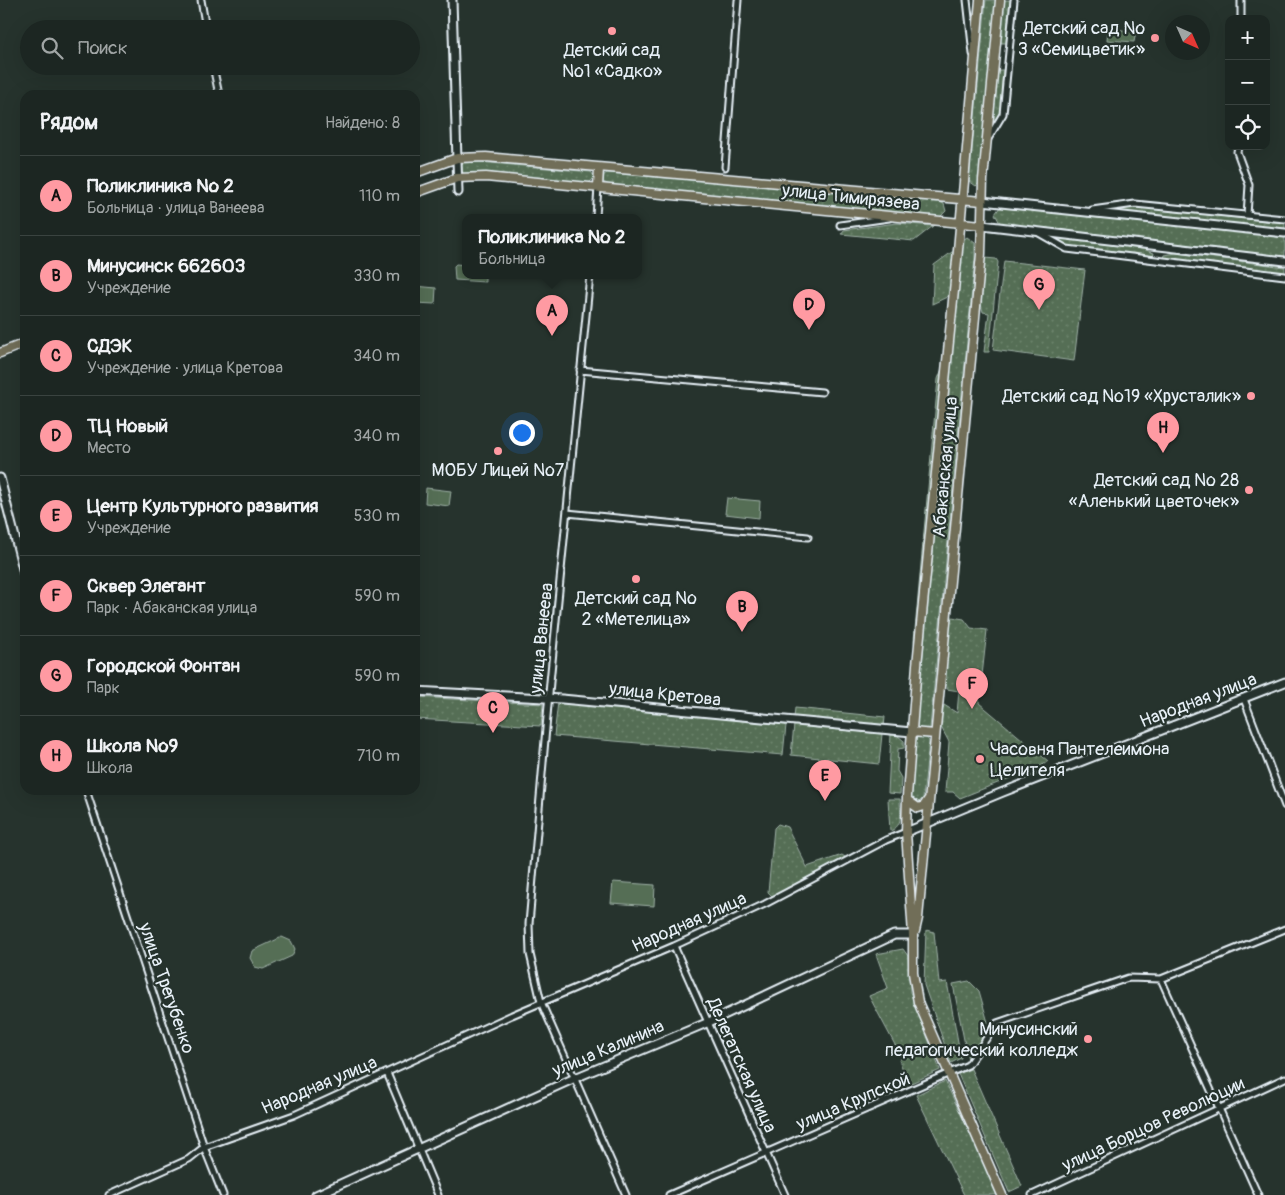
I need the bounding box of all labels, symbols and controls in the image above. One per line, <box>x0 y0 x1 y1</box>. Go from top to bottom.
north arrow <box>1165 15 1210 60</box>
map controls <box>1225 15 1270 150</box>
button: + <box>1225 15 1270 60</box>
place label: Детский сад № 3 «Семицветик» <box>1018 17 1145 61</box>
search box <box>20 20 420 75</box>
marker: Детский сад №1 «Cадко» <box>606 25 618 37</box>
marker: Детский сад № 3 «Семицветик» <box>1149 32 1161 44</box>
icon: search <box>38 34 66 62</box>
text: Поиск <box>78 36 128 60</box>
place label: Детский сад №1 «Cадко» <box>562 39 662 83</box>
button: − <box>1225 60 1270 105</box>
button: locate <box>1225 105 1270 150</box>
text: Рядом <box>40 109 98 136</box>
text: Найдено: 8 <box>325 113 400 133</box>
text: Поликлиника № 2 <box>87 174 234 198</box>
street label: улица Тимирязева <box>780 179 921 216</box>
text: A <box>51 186 61 206</box>
text: 110 m <box>359 186 400 206</box>
text: Больница · улица Ванеева <box>87 198 265 218</box>
popup <box>462 214 642 279</box>
text: Поликлиника № 2 <box>479 225 625 249</box>
text: Больница <box>479 249 545 269</box>
text: Минусинск 662603 <box>87 254 245 278</box>
text: B <box>51 266 61 286</box>
text: 330 m <box>354 266 400 286</box>
pin: G <box>1023 269 1055 310</box>
text: Учреждение <box>87 278 171 298</box>
pin: D <box>793 289 825 330</box>
pin: A <box>536 295 568 336</box>
text: СДЭК <box>87 334 132 358</box>
text: C <box>51 346 61 366</box>
text: 340 m <box>353 346 400 366</box>
text: Учреждение · улица Кретова <box>87 358 283 378</box>
place label: Детский сад №19 «Хрусталик» <box>1001 385 1241 408</box>
marker: Детский сад №19 «Хрусталик» <box>1245 390 1257 402</box>
street label: Абаканская улица <box>928 396 963 538</box>
pin: H <box>1147 412 1179 453</box>
text: ТЦ Новый <box>87 414 168 438</box>
your location <box>509 420 535 446</box>
text: D <box>51 426 61 446</box>
text: 340 m <box>353 426 400 446</box>
text: Место <box>87 438 131 458</box>
marker: МОБУ Лицей №7 <box>492 445 504 457</box>
place label: МОБУ Лицей №7 <box>432 459 565 482</box>
place label: Детский сад № 28 «Аленький цветочек» <box>1069 469 1239 513</box>
marker: Детский сад № 28 «Аленький цветочек» <box>1243 484 1255 496</box>
text: Центр Культурного развития <box>87 494 318 518</box>
text: E <box>52 506 60 526</box>
text: 530 m <box>354 506 400 526</box>
text: Учреждение <box>87 518 171 538</box>
marker: Детский сад № 2 «Метелица» <box>630 573 642 585</box>
text: Сквер Элегант <box>87 574 205 598</box>
street label: улица Ванеева <box>524 582 559 696</box>
text: F <box>51 586 61 606</box>
text: 590 m <box>354 586 400 606</box>
place label: Детский сад № 2 «Метелица» <box>574 587 697 631</box>
pin: B <box>726 591 758 632</box>
text: Парк · Абаканская улица <box>87 598 257 618</box>
text: Городской Фонтан <box>87 654 240 678</box>
text: G <box>51 666 61 686</box>
text: 590 m <box>354 666 400 686</box>
pin: F <box>956 668 988 709</box>
street label: Народная улица <box>1137 668 1260 733</box>
street label: улица Кретова <box>607 677 722 712</box>
text: Парк <box>87 678 120 698</box>
pin: C <box>477 692 509 733</box>
text: Школа №9 <box>87 734 178 758</box>
place label: Часовня Пантелеимона Целителя <box>990 738 1169 782</box>
text: H <box>51 746 61 766</box>
text: 710 m <box>357 746 400 766</box>
marker: Часовня Пантелеимона Целителя <box>974 753 986 765</box>
text: Школа <box>87 758 133 778</box>
pin: E <box>809 760 841 801</box>
street label: Народная улица <box>628 887 750 958</box>
street label: улица Трегубенко <box>133 919 200 1057</box>
street label: Делегатская улица <box>701 993 782 1136</box>
street label: улица Калинина <box>548 1015 668 1083</box>
place label: Минусинский педагогический колледж <box>885 1018 1078 1062</box>
marker: Минусинский педагогический колледж <box>1082 1033 1094 1045</box>
street label: Народная улица <box>258 1051 380 1120</box>
street label: улица Крупской <box>792 1067 913 1136</box>
street label: улица Борцов Революции <box>1057 1072 1248 1177</box>

